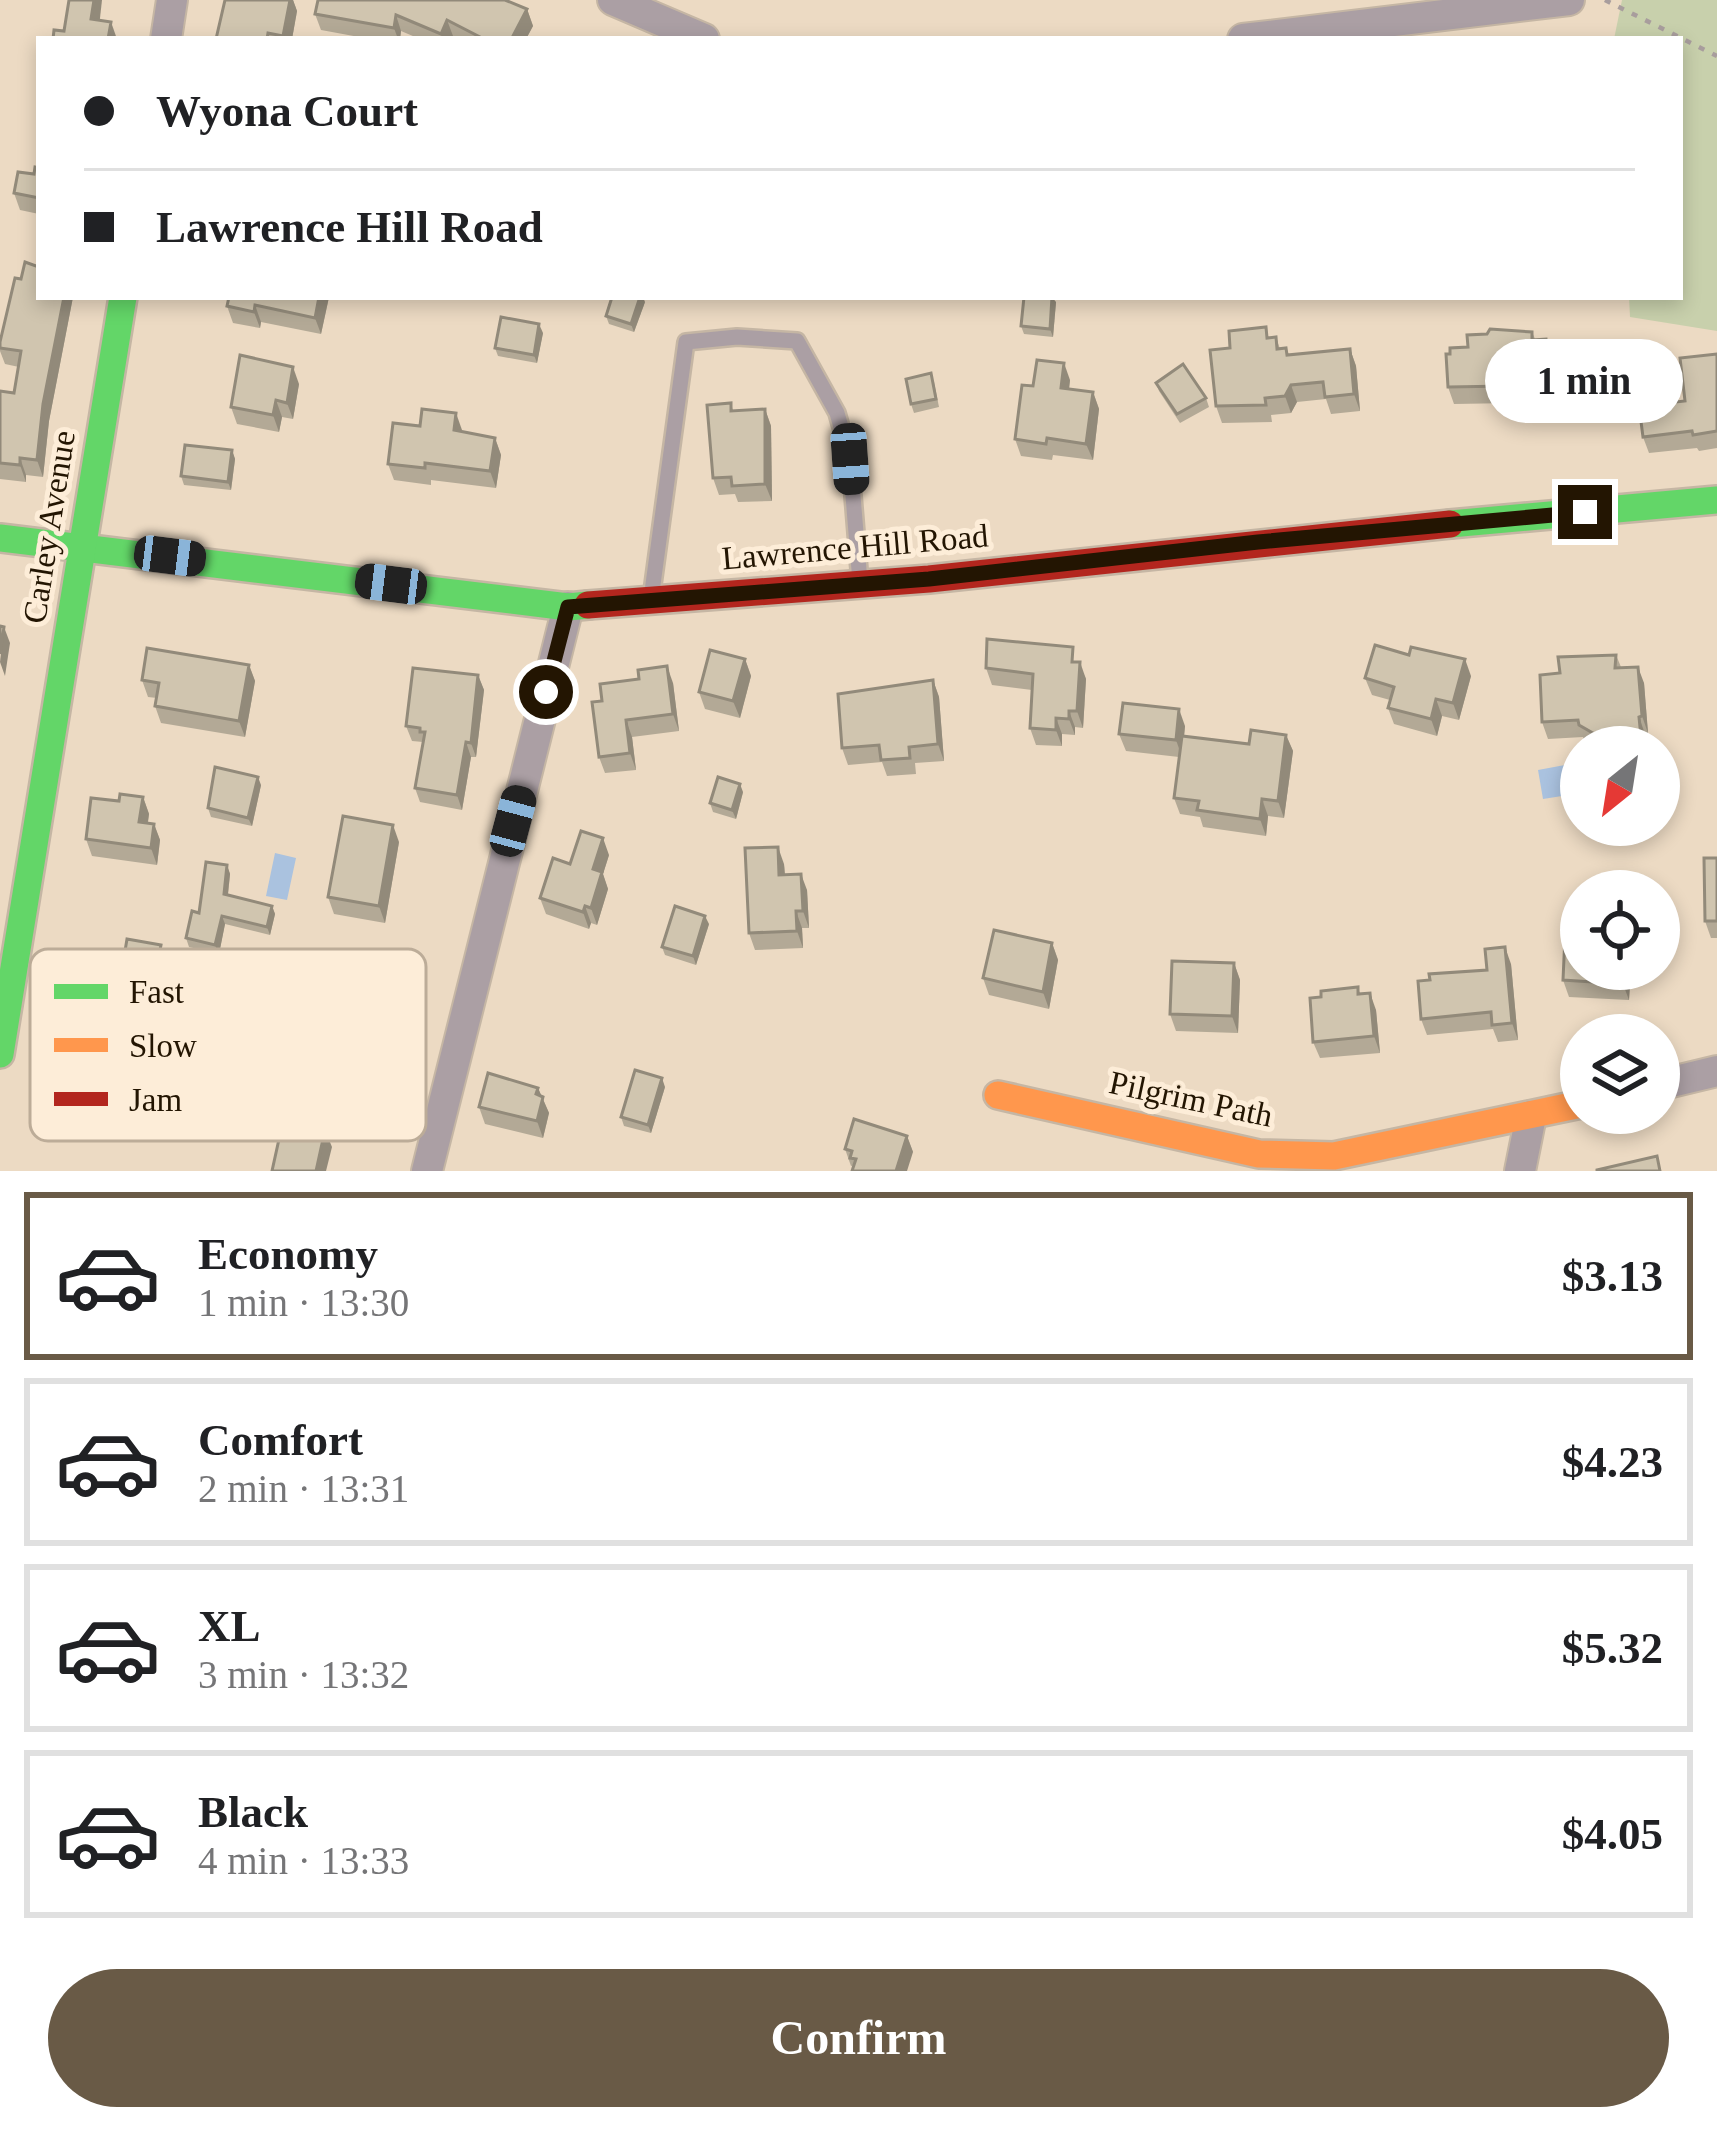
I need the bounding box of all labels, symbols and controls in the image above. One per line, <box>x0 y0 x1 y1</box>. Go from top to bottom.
text: Wyona Court <box>156 86 418 136</box>
text: Lawrence Hill Road <box>156 202 543 252</box>
callout: 1 min <box>1486 338 1684 422</box>
text: 1 min <box>1537 359 1631 402</box>
car <box>830 422 870 496</box>
street label: Carley Avenue <box>16 428 82 626</box>
route end <box>1558 485 1612 539</box>
street label: Lawrence Hill Road <box>720 517 990 577</box>
car <box>132 534 208 578</box>
car <box>353 562 429 606</box>
route start <box>519 665 573 719</box>
north arrow <box>1560 726 1680 846</box>
map controls <box>1560 726 1680 1134</box>
car <box>486 782 540 860</box>
button: locate <box>1560 870 1680 990</box>
legend <box>30 949 426 1141</box>
text: Fast <box>129 974 184 1010</box>
button: layers <box>1560 1014 1680 1134</box>
text: Slow <box>129 1028 197 1064</box>
street label: Pilgrim Path <box>1106 1064 1276 1134</box>
text: Jam <box>129 1082 182 1118</box>
icon: car <box>54 1222 162 1330</box>
text: Economy <box>198 1229 378 1279</box>
text: $3.13 <box>1562 1251 1663 1301</box>
text: 1 min · 13:30 <box>198 1281 409 1324</box>
icon: car <box>54 1408 162 1516</box>
text: Comfort <box>198 1415 363 1465</box>
text: $4.23 <box>1562 1437 1663 1487</box>
text: 2 min · 13:31 <box>198 1467 409 1510</box>
icon: car <box>54 1594 162 1702</box>
text: XL <box>198 1601 261 1651</box>
text: $5.32 <box>1562 1623 1663 1673</box>
text: 3 min · 13:32 <box>198 1653 409 1696</box>
icon: car <box>54 1780 162 1888</box>
text: Black <box>198 1787 308 1837</box>
text: $4.05 <box>1562 1809 1663 1859</box>
text: 4 min · 13:33 <box>198 1839 409 1882</box>
button: Confirm <box>48 1969 1669 2107</box>

